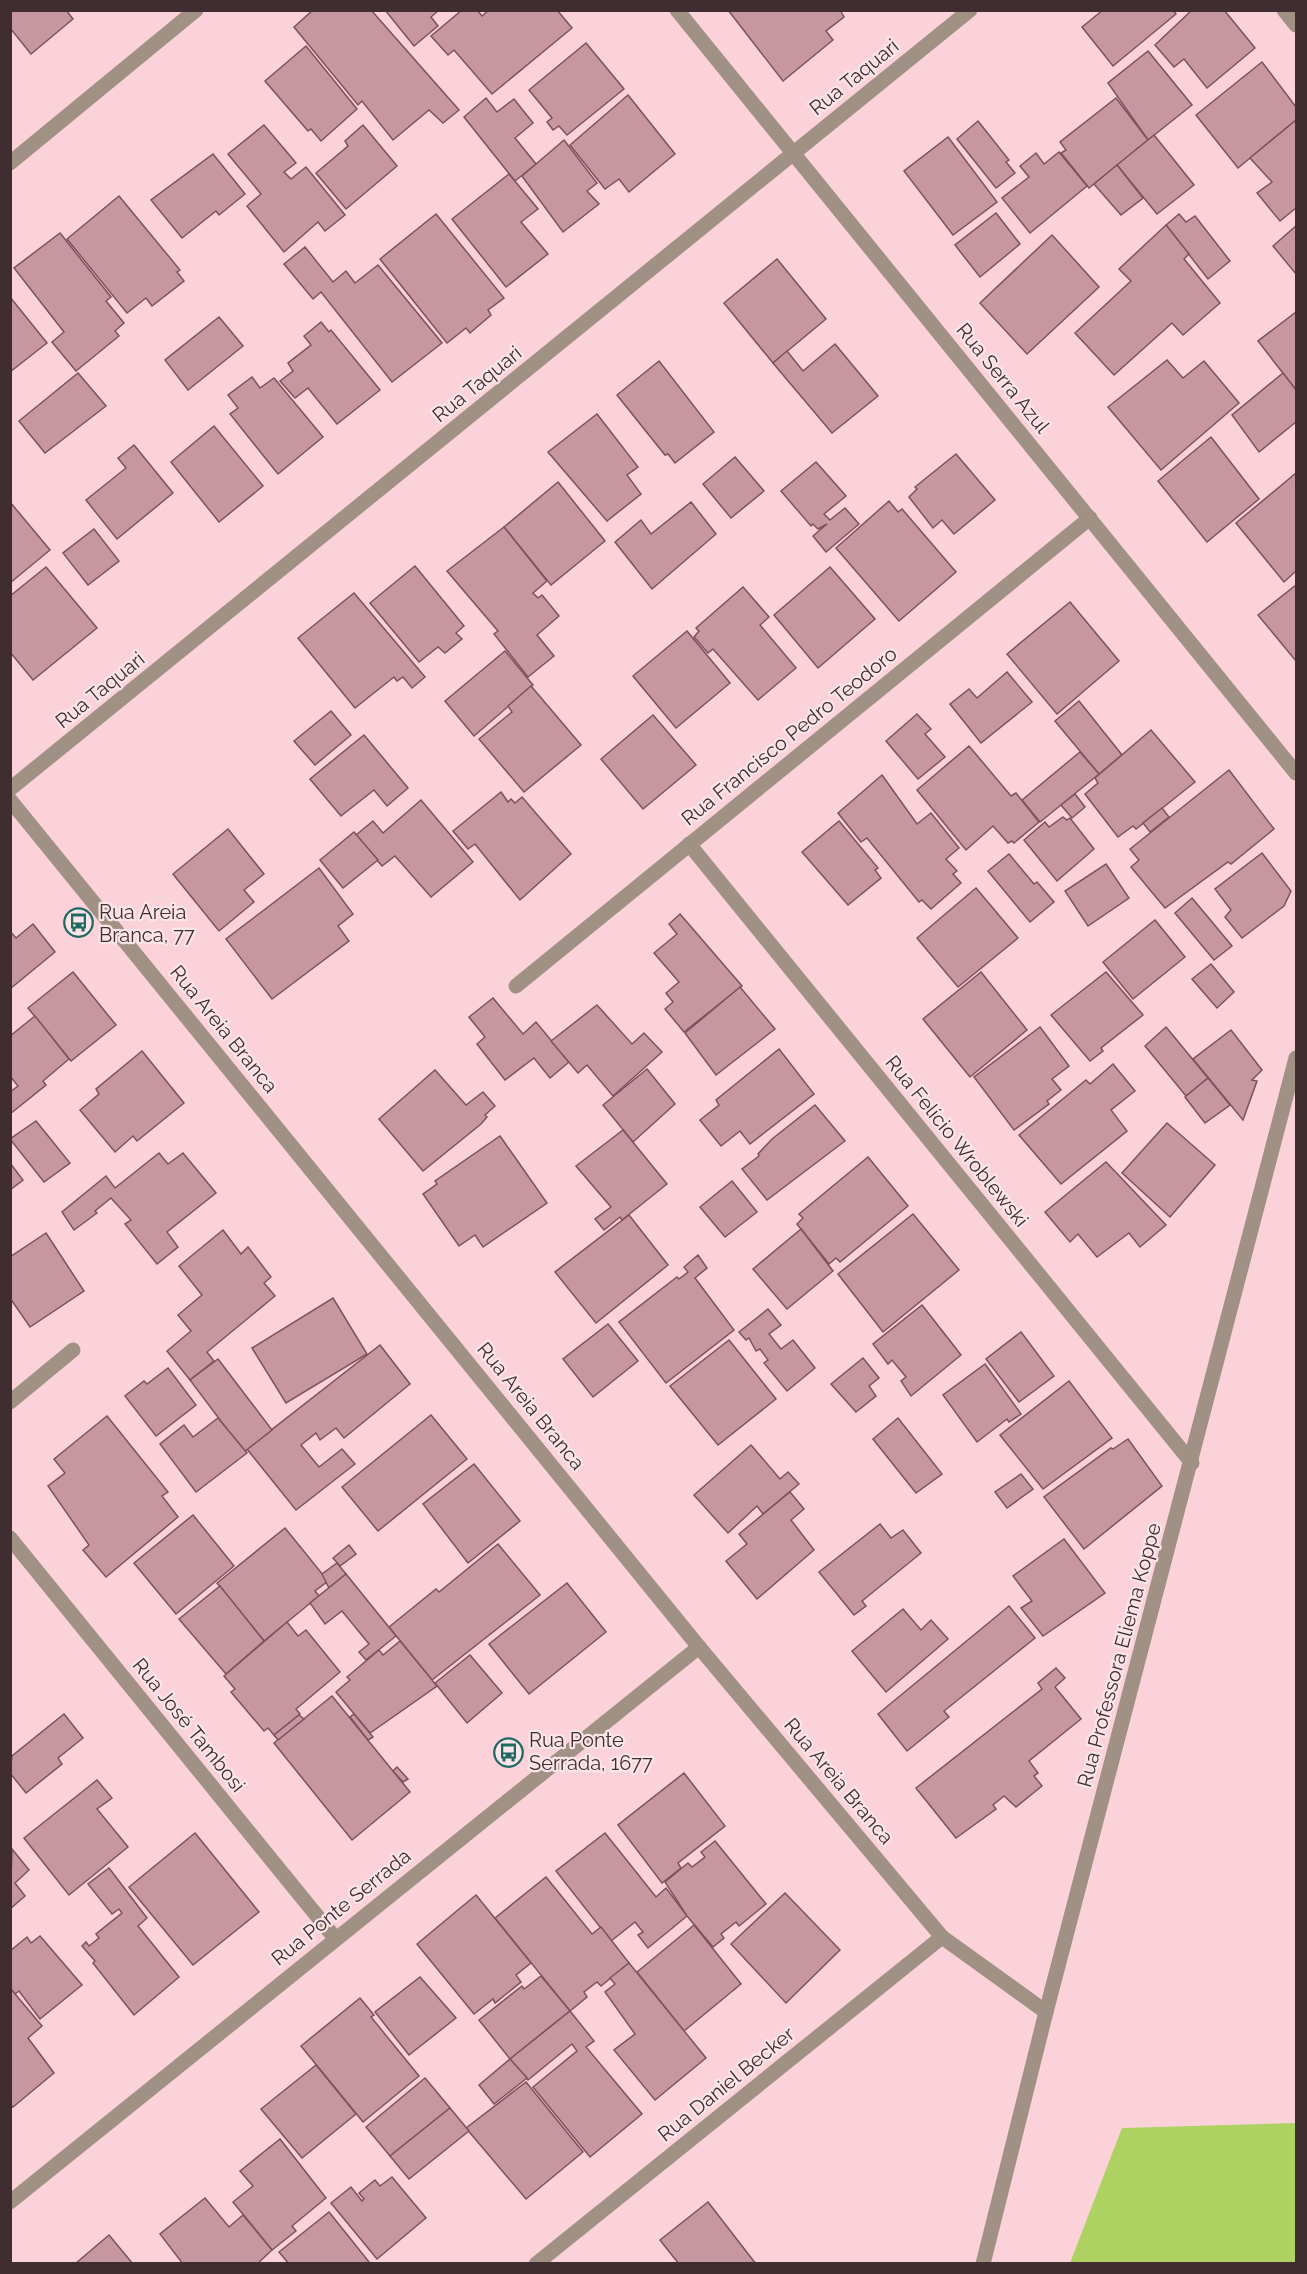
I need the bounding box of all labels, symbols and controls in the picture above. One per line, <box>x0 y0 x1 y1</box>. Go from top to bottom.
street label: Rua Taquari <box>805 34 903 120</box>
street label: Rua Serra Azul <box>951 318 1055 438</box>
street label: Rua Taquari <box>428 341 526 427</box>
street label: Rua Francisco Pedro Teodoro <box>676 642 902 830</box>
street label: Rua Taquari <box>51 647 149 733</box>
place label: Rua Areia Branca, 77 <box>99 900 195 947</box>
bus stop icon: Rua Areia Branca, 77 <box>62 907 94 939</box>
street label: Rua Areia Branca <box>165 960 283 1098</box>
street label: Rua Felício Wroblewski <box>880 1050 1034 1232</box>
street label: Rua Areia Branca <box>472 1337 590 1475</box>
street label: Rua Professora Eliema Koppe <box>1072 1520 1166 1790</box>
street label: Rua José Tambosi <box>128 1653 250 1797</box>
street label: Rua Areia Branca <box>779 1713 899 1849</box>
place label: Rua Ponte Serrada, 1677 <box>529 1728 653 1775</box>
bus stop icon: Rua Ponte Serrada, 1677 <box>492 1736 524 1768</box>
street label: Rua Ponte Serrada <box>267 1844 415 1970</box>
street label: Rua Daniel Becker <box>653 2022 799 2146</box>

